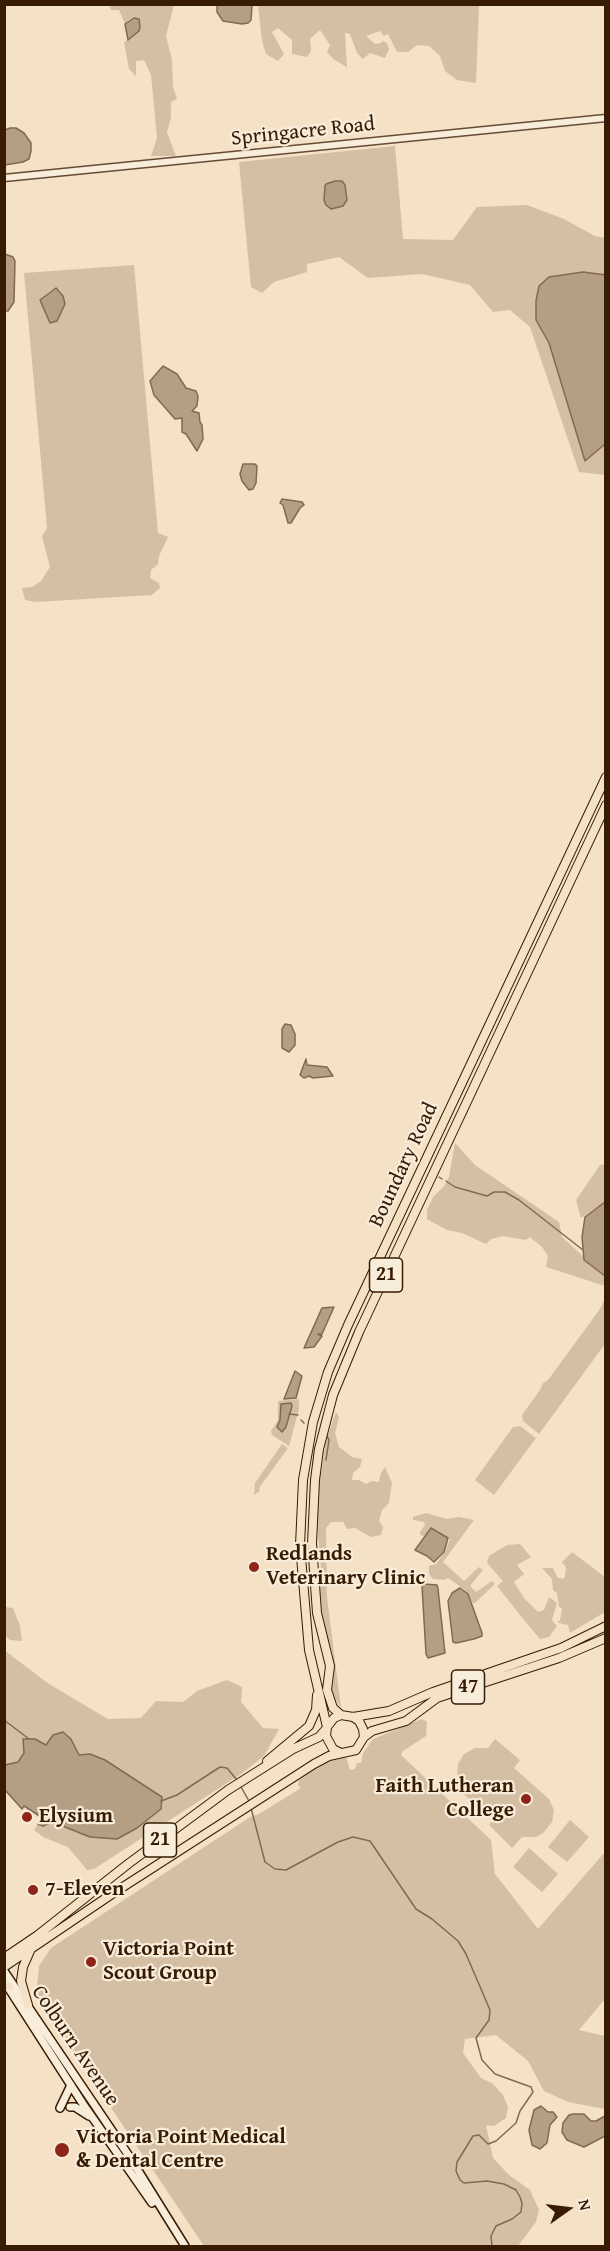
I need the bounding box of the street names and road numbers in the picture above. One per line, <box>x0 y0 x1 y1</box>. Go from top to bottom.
street label: Springacre Road <box>230 112 376 152</box>
street label: Boundary Road <box>364 1099 444 1231</box>
road number: 21 <box>370 1258 402 1292</box>
road number: 47 <box>452 1670 484 1704</box>
road number: 21 <box>144 1823 176 1857</box>
street label: Colburn Avenue <box>25 1981 125 2111</box>

